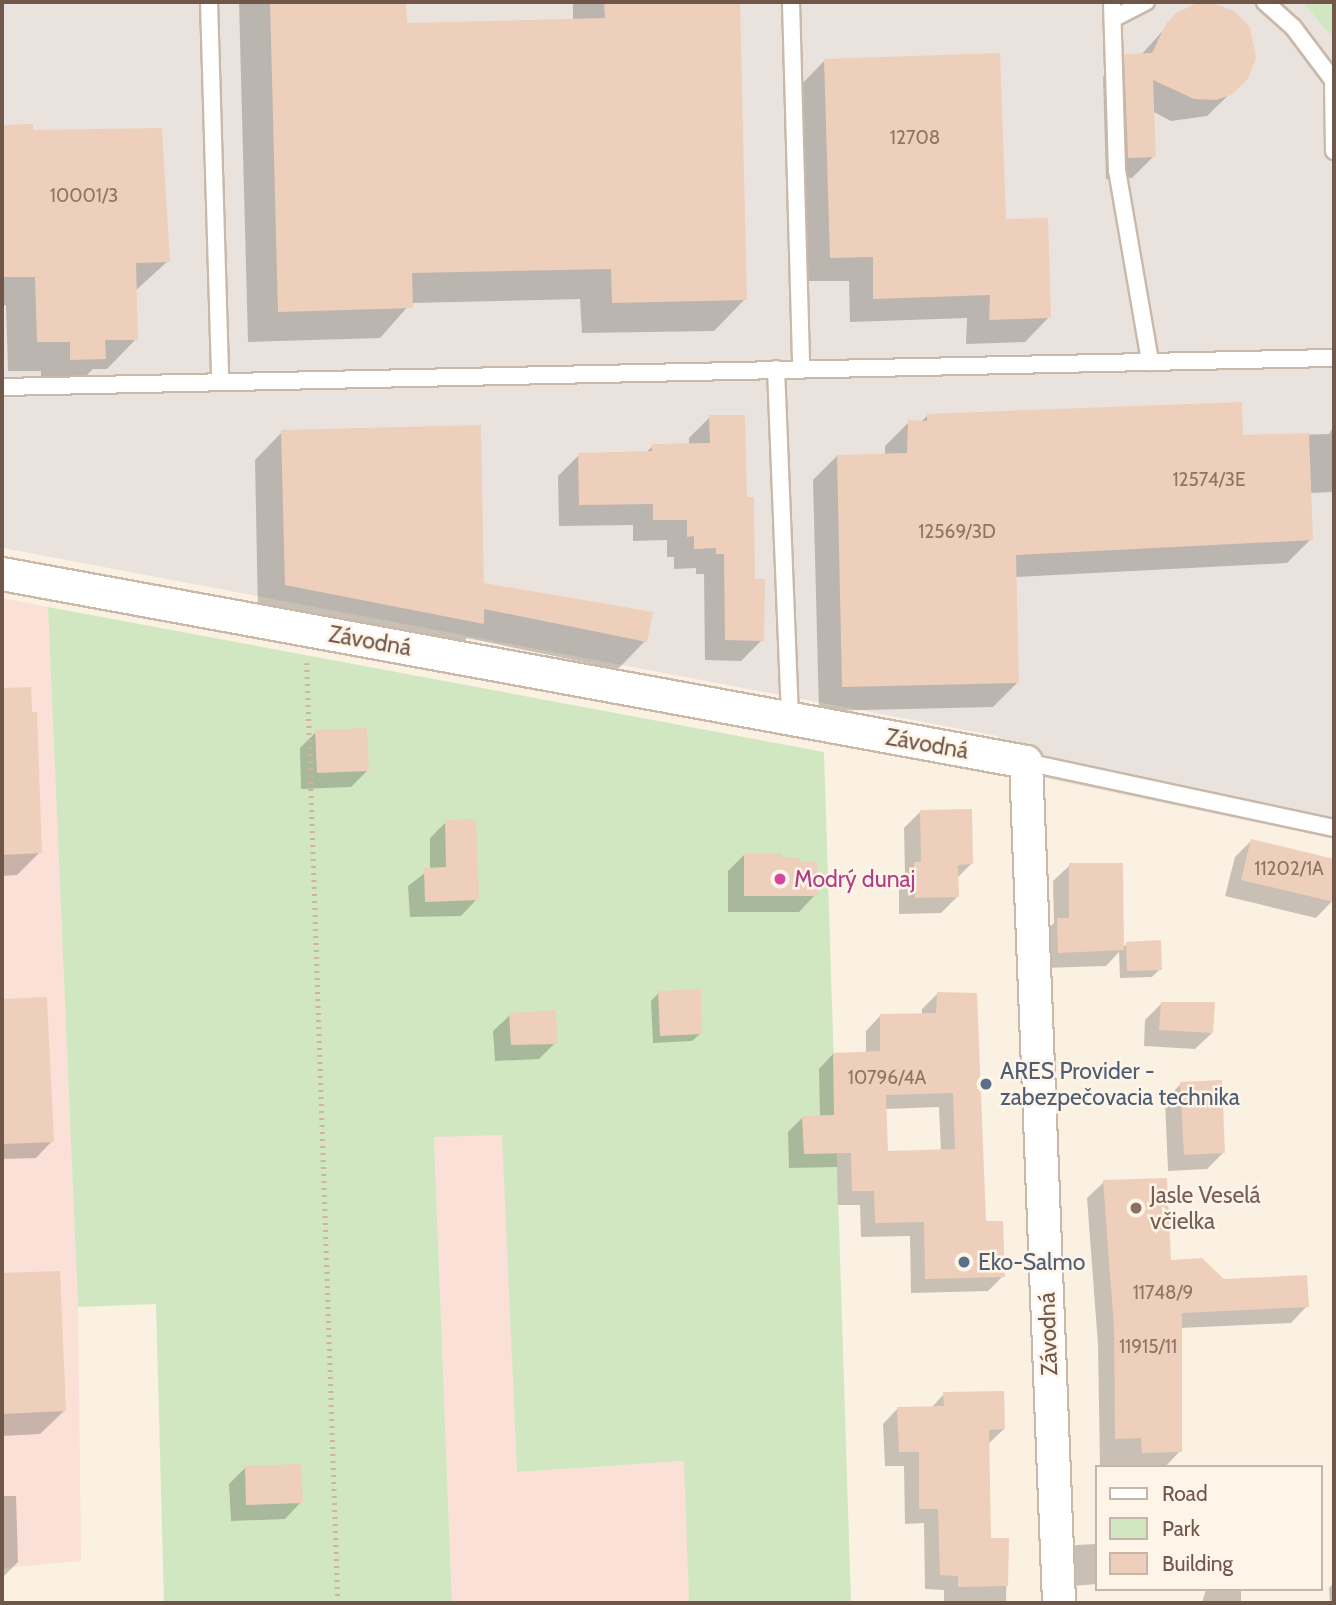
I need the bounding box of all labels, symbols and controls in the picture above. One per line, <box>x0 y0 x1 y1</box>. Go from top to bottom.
house number: 12708 <box>890 127 940 149</box>
house number: 10001/3 <box>50 185 118 207</box>
house number: 12574/3E <box>1172 469 1246 491</box>
house number: 12569/3D <box>918 521 996 543</box>
street label: Závodná <box>327 620 413 662</box>
street label: Závodná <box>884 723 970 765</box>
house number: 11202/1A <box>1254 858 1324 880</box>
place label: Modrý dunaj <box>794 865 915 893</box>
marker: Modrý dunaj <box>772 871 788 887</box>
place label: ARES Provider - zabezpečovacia technika <box>1000 1057 1240 1111</box>
house number: 10796/4A <box>848 1067 926 1089</box>
marker: ARES Provider - zabezpečovacia technika <box>978 1076 994 1092</box>
place label: Jasle Veselá včielka <box>1150 1181 1261 1235</box>
marker: Jasle Veselá včielka <box>1128 1200 1144 1216</box>
place label: Eko-Salmo <box>978 1248 1085 1276</box>
marker: Eko-Salmo <box>956 1254 972 1270</box>
house number: 11748/9 <box>1133 1282 1193 1304</box>
street label: Závodná <box>1033 1292 1063 1376</box>
house number: 11915/11 <box>1119 1336 1177 1358</box>
legend <box>1094 1465 1322 1591</box>
text: Road <box>1162 1481 1208 1506</box>
text: Park <box>1162 1516 1200 1541</box>
text: Building <box>1162 1551 1233 1576</box>

